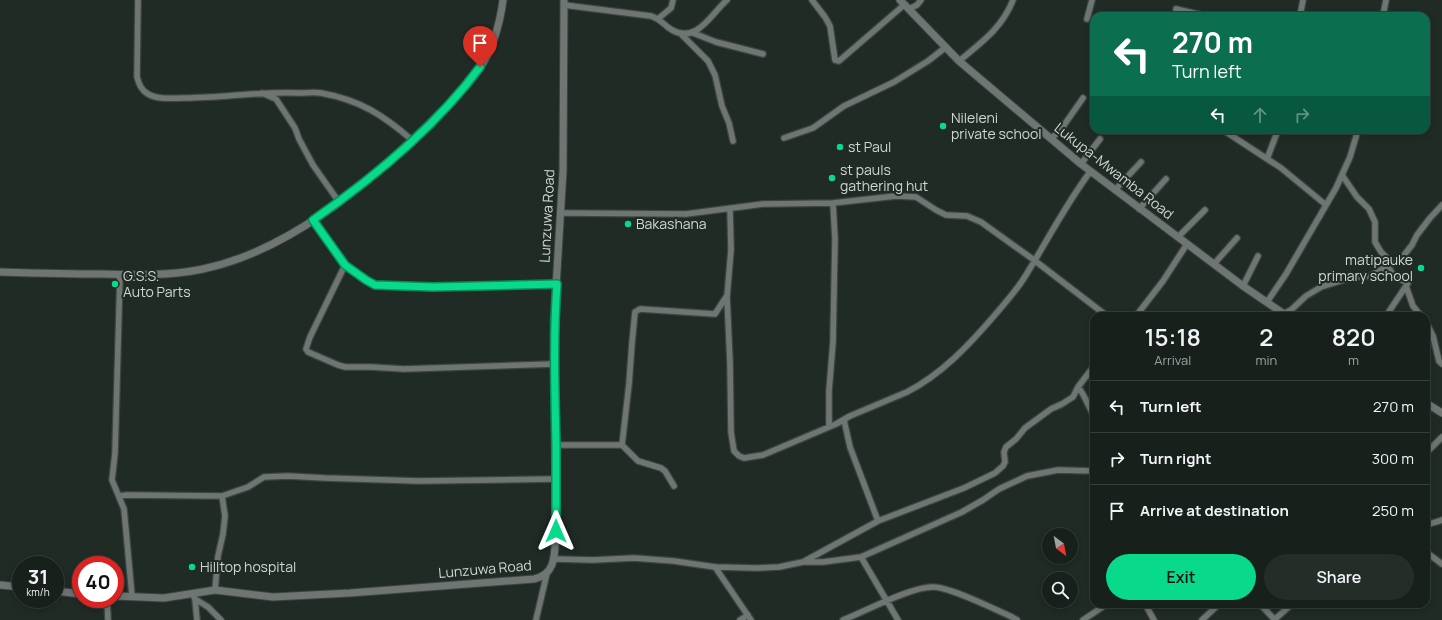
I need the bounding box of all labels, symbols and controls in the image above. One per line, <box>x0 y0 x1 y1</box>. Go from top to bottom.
text: 270 m <box>1172 23 1253 61</box>
pin <box>463 26 497 67</box>
icon: left <box>1106 28 1158 80</box>
icon: arrive <box>469 32 491 54</box>
text: Turn left <box>1172 59 1242 83</box>
icon: left <box>1207 104 1229 126</box>
icon: ahead <box>1249 104 1271 126</box>
icon: right <box>1291 104 1313 126</box>
place label: Nileleni private school <box>951 108 1042 143</box>
street label: Lukupa-Mwamba Road <box>1051 118 1178 223</box>
marker: Nileleni private school <box>938 121 948 131</box>
place label: st Paul <box>848 137 891 156</box>
marker: st Paul <box>835 142 845 152</box>
place label: st pauls gathering hut <box>840 160 929 195</box>
street label: Lunzuwa Road <box>535 169 558 263</box>
marker: st pauls gathering hut <box>827 173 837 183</box>
place label: Bakashana <box>636 214 707 233</box>
marker: Bakashana <box>623 219 633 229</box>
place label: matipauke primary school <box>1318 250 1413 285</box>
marker: matipauke primary school <box>1416 263 1426 273</box>
place label: G.S.S. Auto Parts <box>123 266 191 301</box>
marker: G.S.S. Auto Parts <box>110 279 120 289</box>
text: 15:18 <box>1144 320 1201 353</box>
text: 2 <box>1259 320 1273 353</box>
text: 820 <box>1332 320 1376 353</box>
text: Arrival <box>1154 351 1191 369</box>
text: min <box>1255 351 1277 369</box>
text: m <box>1348 351 1359 369</box>
icon: left <box>1106 396 1128 418</box>
text: Turn left <box>1140 396 1202 417</box>
text: 270 m <box>1373 396 1414 417</box>
icon: right <box>1106 448 1128 470</box>
text: Turn right <box>1140 448 1211 469</box>
text: 300 m <box>1372 448 1414 469</box>
icon: arrive <box>1106 500 1128 522</box>
text: Arrive at destination <box>1140 500 1289 521</box>
text: 250 m <box>1372 500 1414 521</box>
position arrow <box>535 510 577 552</box>
north arrow <box>1042 528 1078 564</box>
map controls <box>1042 528 1078 608</box>
button: Exit <box>1106 554 1256 600</box>
button: Share <box>1264 554 1414 600</box>
street label: Lunzuwa Road <box>438 555 532 582</box>
speed limit sign: 40 <box>72 556 124 608</box>
place label: Hilltop hospital <box>200 557 296 576</box>
marker: Hilltop hospital <box>187 562 197 572</box>
text: 31 <box>28 563 48 590</box>
button: search <box>1042 572 1078 608</box>
text: km/h <box>26 585 50 599</box>

